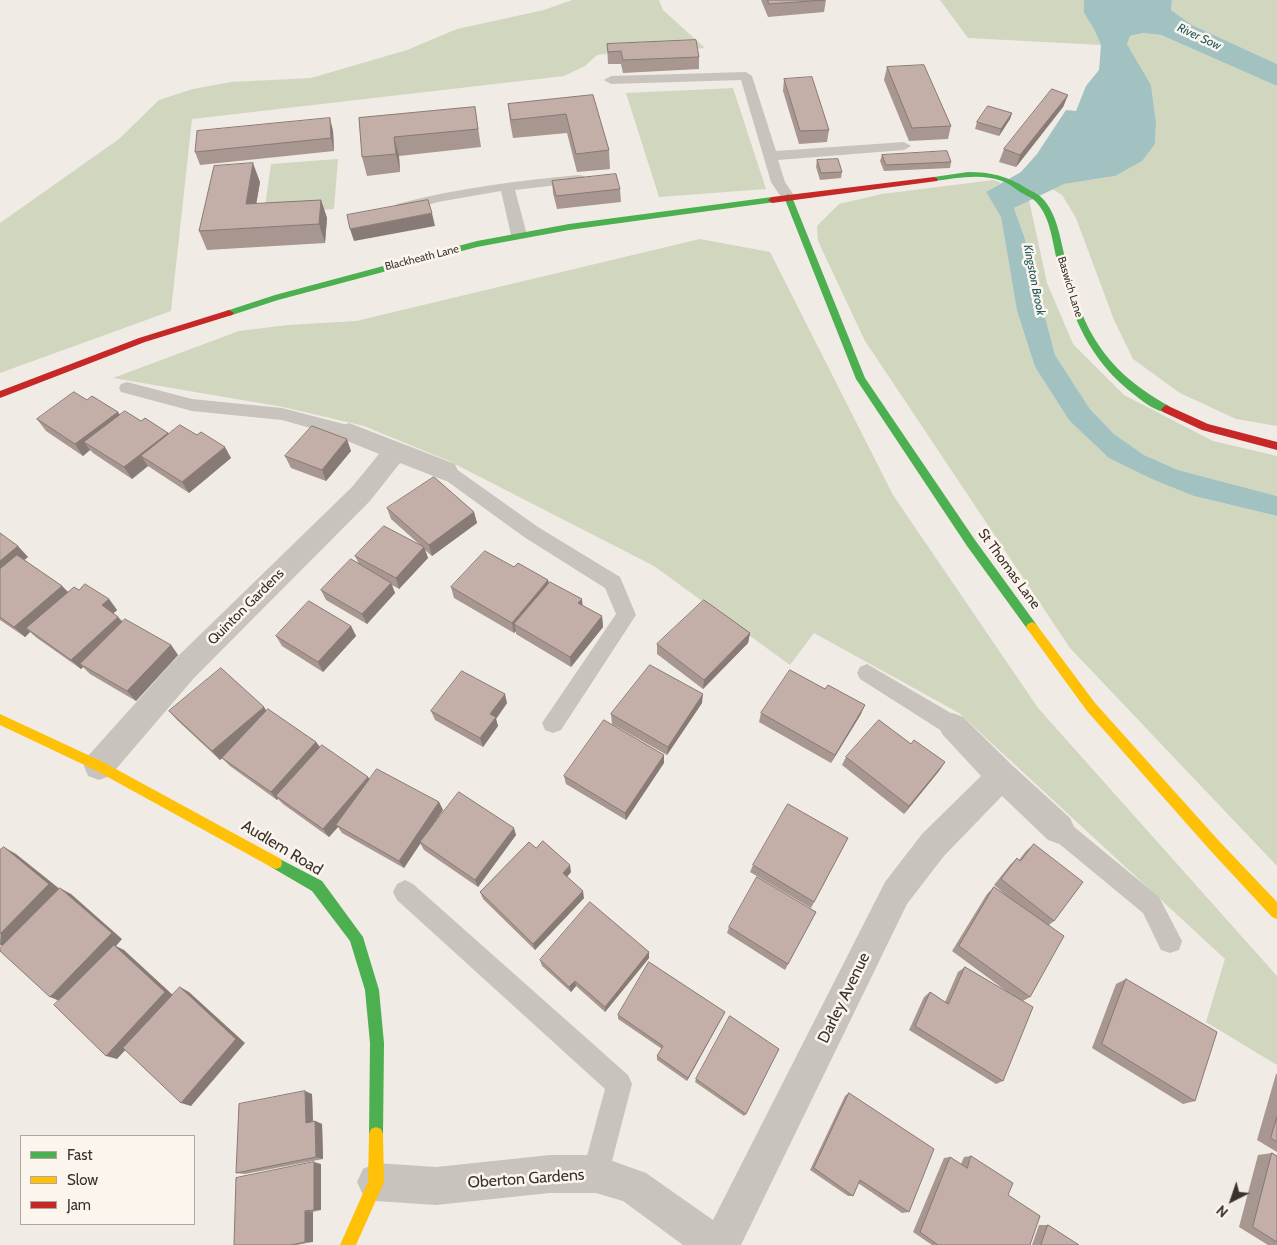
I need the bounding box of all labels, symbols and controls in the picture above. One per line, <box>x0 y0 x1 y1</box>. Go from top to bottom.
water label: River Sow <box>1175 21 1223 53</box>
street label: Blackheath Lane <box>384 242 460 274</box>
water label: Kingston Brook <box>1020 243 1048 317</box>
street label: Baswich Lane <box>1055 255 1085 319</box>
street label: St Thomas Lane <box>974 526 1044 612</box>
street label: Quinton Gardens <box>204 565 288 649</box>
street label: Audlem Road <box>238 816 326 880</box>
street label: Darley Avenue <box>814 950 874 1046</box>
legend <box>20 1135 195 1225</box>
text: Fast <box>67 1146 92 1164</box>
street label: Oberton Gardens <box>467 1165 585 1193</box>
text: Slow <box>67 1171 98 1189</box>
north arrow <box>1207 1175 1257 1225</box>
text: Jam <box>67 1196 91 1214</box>
text: N <box>1213 1201 1232 1221</box>

